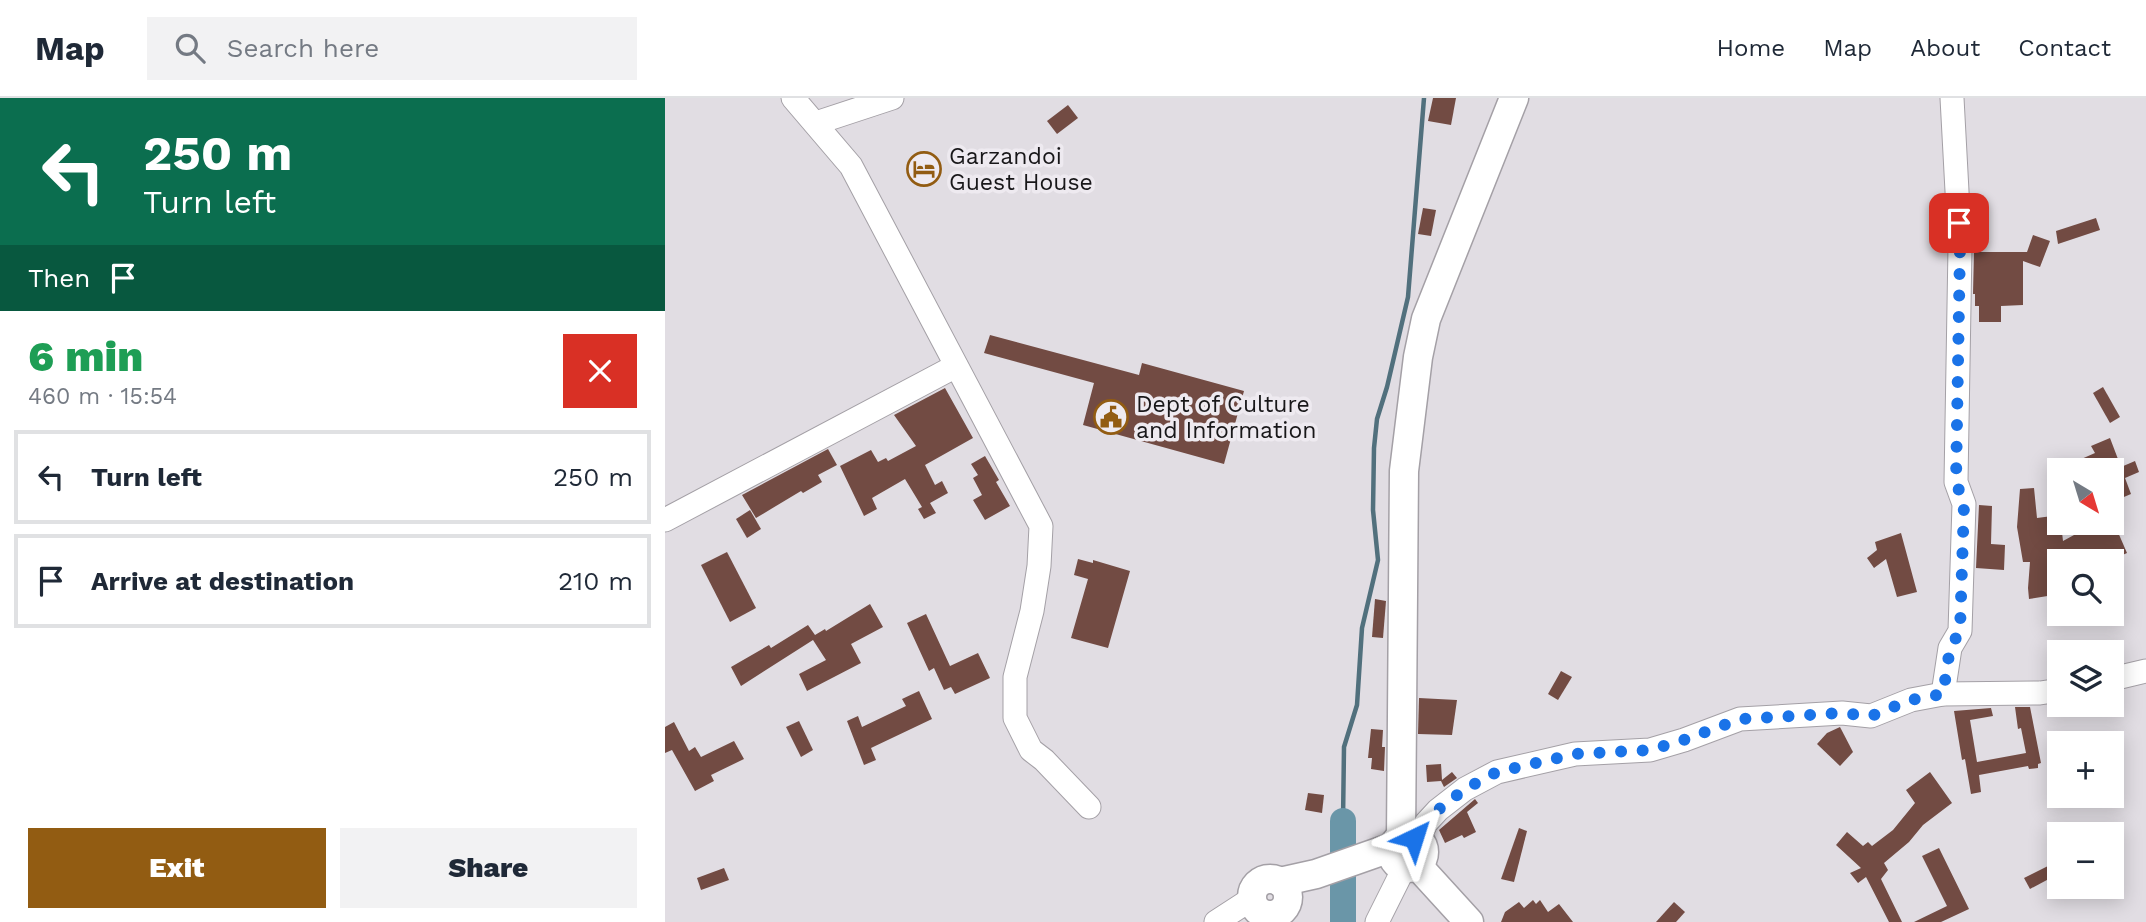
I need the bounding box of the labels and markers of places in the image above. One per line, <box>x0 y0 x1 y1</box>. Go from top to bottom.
place label: Garzandoi Guest House <box>949 143 1093 196</box>
hotel icon: Garzandoi Guest House <box>905 150 943 188</box>
pin <box>1929 193 1989 253</box>
place label: Dept of Culture and Information <box>1136 391 1316 444</box>
public building icon: Dept of Culture and Information <box>1092 398 1130 436</box>

